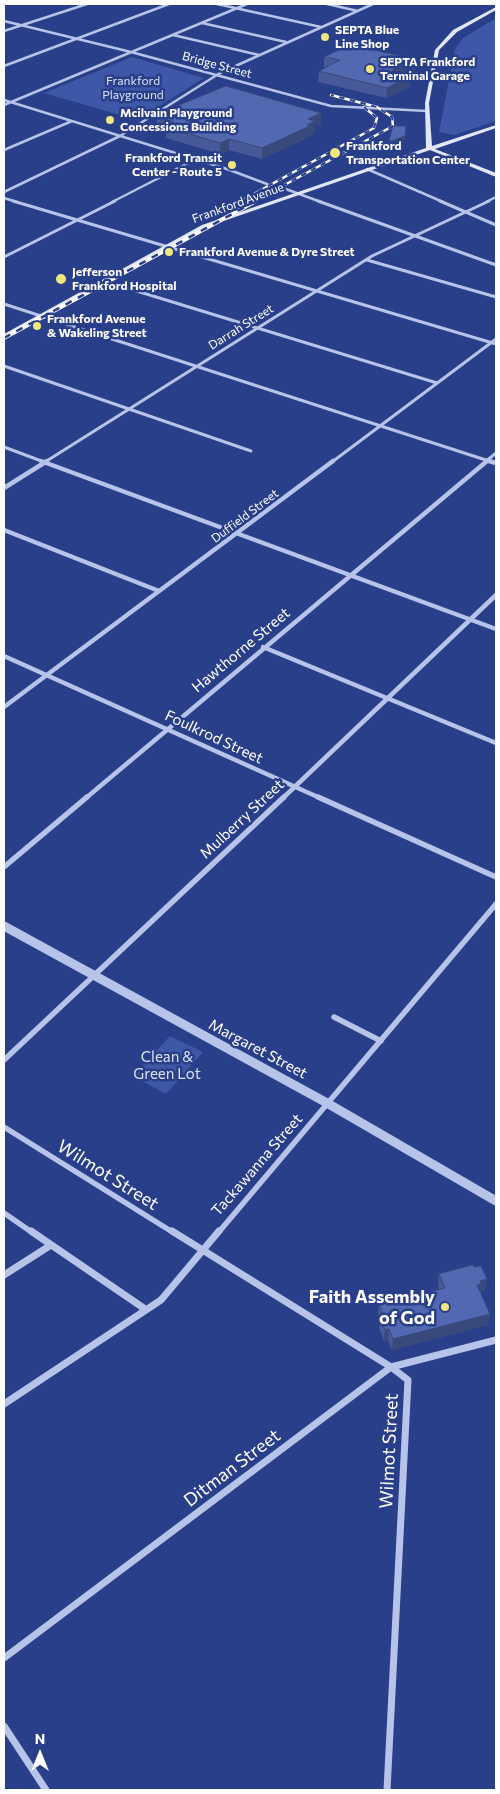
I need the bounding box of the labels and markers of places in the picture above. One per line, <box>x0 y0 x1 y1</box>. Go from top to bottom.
place label: SEPTA Blue Line Shop <box>335 23 399 51</box>
marker: SEPTA Blue Line Shop <box>319 31 331 43</box>
place label: SEPTA Frankford Terminal Garage <box>380 55 475 83</box>
marker: SEPTA Frankford Terminal Garage <box>364 63 376 75</box>
place label: Mcilvain Playground Concessions Building <box>120 106 236 134</box>
marker: Mcilvain Playground Concessions Building <box>104 114 116 126</box>
place label: Frankford Transportation Center <box>346 139 470 167</box>
marker: Frankford Transportation Center <box>328 146 342 160</box>
place label: Frankford Transit Center - Route 5 <box>125 151 222 179</box>
marker: Frankford Transit Center - Route 5 <box>226 159 238 171</box>
place label: Frankford Avenue & Dyre Street <box>179 245 355 259</box>
marker: Frankford Avenue & Dyre Street <box>163 246 175 258</box>
place label: Jefferson Frankford Hospital <box>72 265 177 293</box>
marker: Jefferson Frankford Hospital <box>54 272 68 286</box>
place label: Frankford Avenue & Wakeling Street <box>47 312 147 340</box>
marker: Frankford Avenue & Wakeling Street <box>31 320 43 332</box>
place label: Faith Assembly of God <box>309 1286 435 1328</box>
marker: Faith Assembly of God <box>439 1301 451 1313</box>

